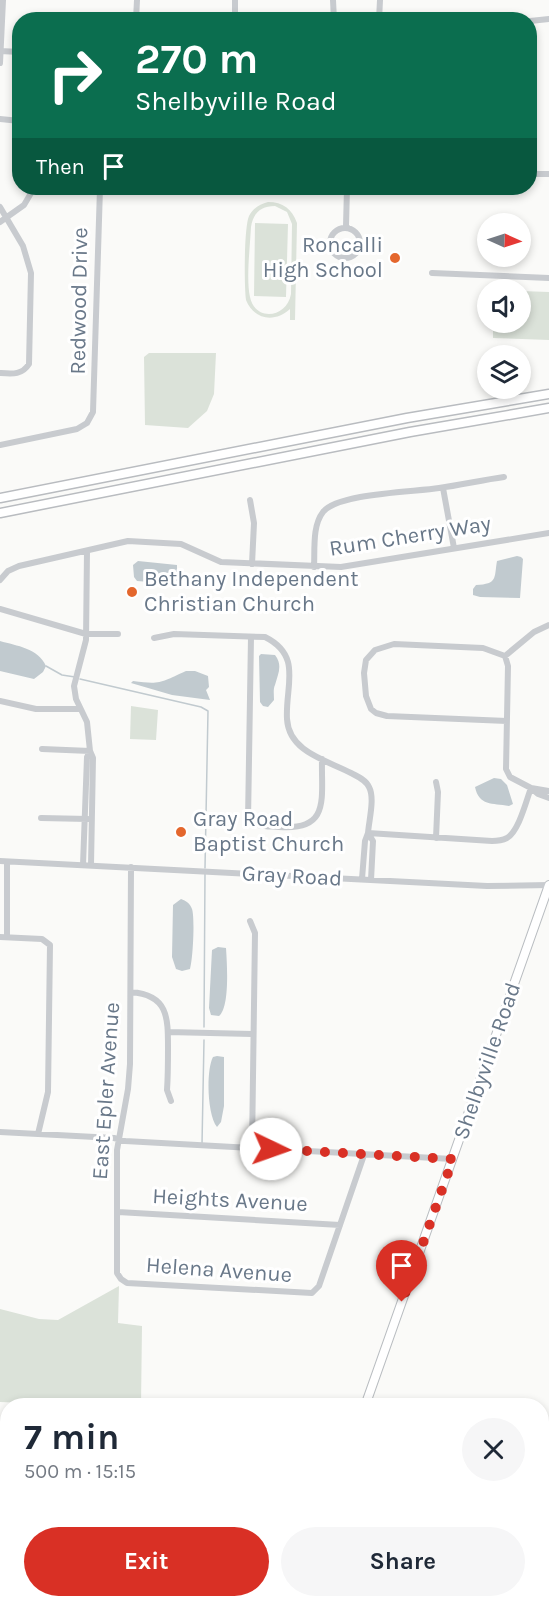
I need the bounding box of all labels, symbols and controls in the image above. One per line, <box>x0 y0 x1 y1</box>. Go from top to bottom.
text: 270 m <box>135 34 258 84</box>
icon: right <box>36 36 114 114</box>
text: Shelbyville Road <box>135 85 337 117</box>
icon: arrive <box>97 150 130 183</box>
text: Then <box>36 154 85 180</box>
north arrow <box>477 213 531 267</box>
map controls <box>477 213 531 399</box>
street label: Redwood Drive <box>65 227 93 375</box>
place label: Roncalli High School <box>263 232 383 283</box>
marker: Roncalli High School <box>388 251 402 265</box>
button: sound <box>477 279 531 333</box>
button: layers <box>477 345 531 399</box>
street label: Rum Cherry Way <box>327 510 493 562</box>
place label: Bethany Independent Christian Church <box>144 566 358 617</box>
marker: Bethany Independent Christian Church <box>125 585 139 599</box>
place label: Gray Road Baptist Church <box>193 806 344 857</box>
marker: Gray Road Baptist Church <box>174 825 188 839</box>
street label: Gray Road <box>241 860 343 892</box>
street label: Shelbyville Road <box>448 979 526 1143</box>
street label: East Epler Avenue <box>87 1001 125 1181</box>
position arrow <box>239 1117 303 1181</box>
street label: Heights Avenue <box>152 1183 308 1217</box>
pin <box>376 1240 427 1302</box>
icon: arrive <box>385 1249 418 1282</box>
street label: Helena Avenue <box>145 1252 293 1288</box>
text: 7 min <box>24 1416 119 1458</box>
button: close <box>462 1418 525 1481</box>
text: 500 m · 15:15 <box>24 1460 136 1483</box>
button: Exit <box>24 1527 269 1596</box>
button: Share <box>281 1527 525 1596</box>

